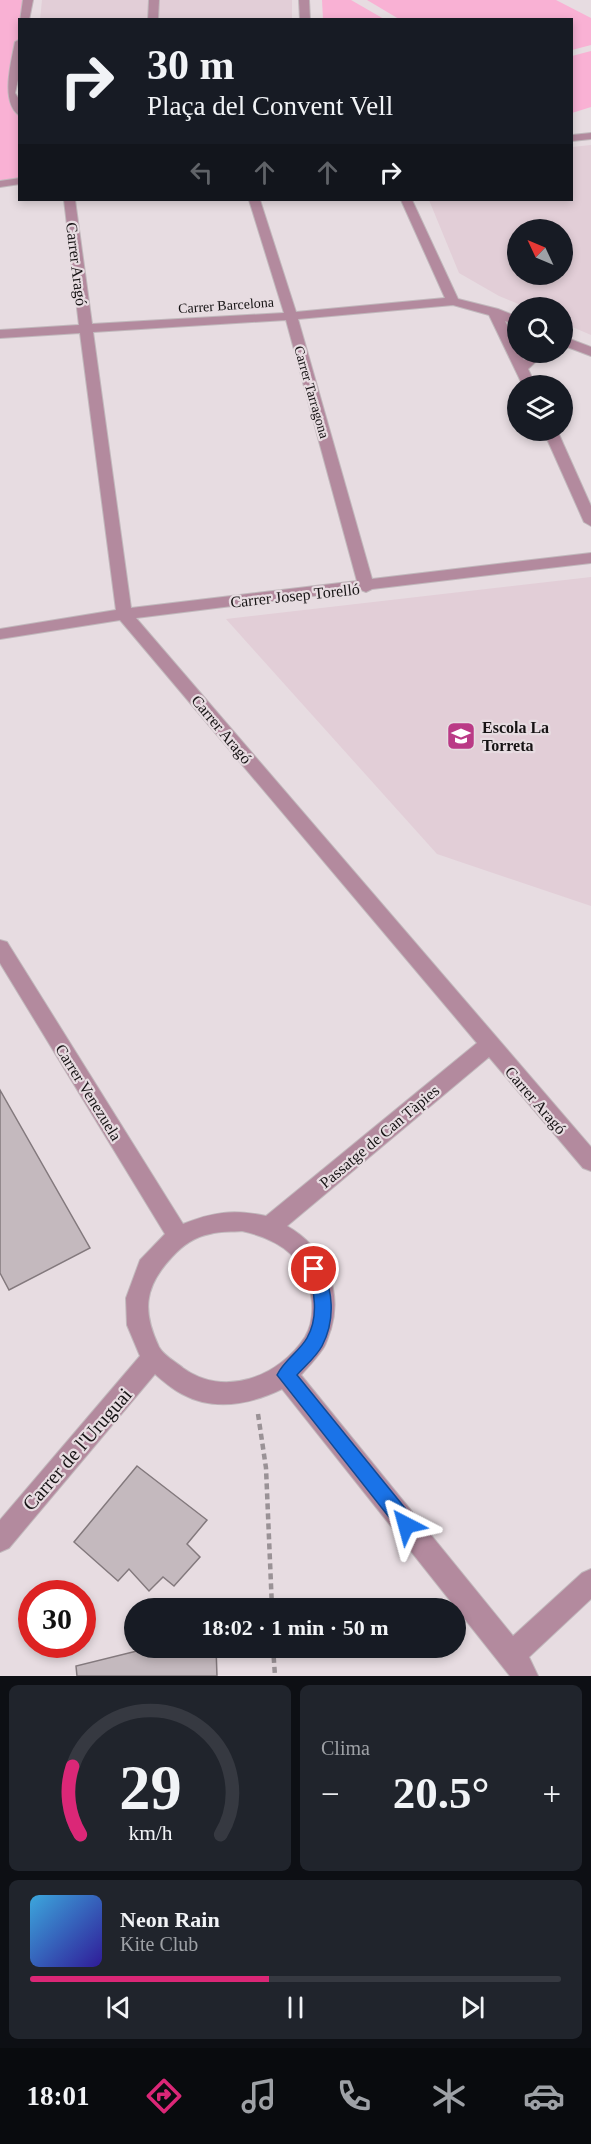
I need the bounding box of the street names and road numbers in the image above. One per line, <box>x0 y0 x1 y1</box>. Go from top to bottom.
street label: Carrer Aragó <box>62 221 90 307</box>
street label: Carrer Barcelona <box>178 295 275 316</box>
street label: Carrer Tarragona <box>291 344 332 441</box>
street label: Carrer Josep Torelló <box>229 580 361 612</box>
street label: Carrer Aragó <box>187 692 255 768</box>
street label: Carrer Venezuela <box>52 1041 125 1144</box>
street label: Carrer Aragó <box>501 1063 570 1138</box>
street label: Passatge de Can Tàpies <box>316 1082 443 1192</box>
street label: Carrer de l'Uruguai <box>18 1383 137 1515</box>

